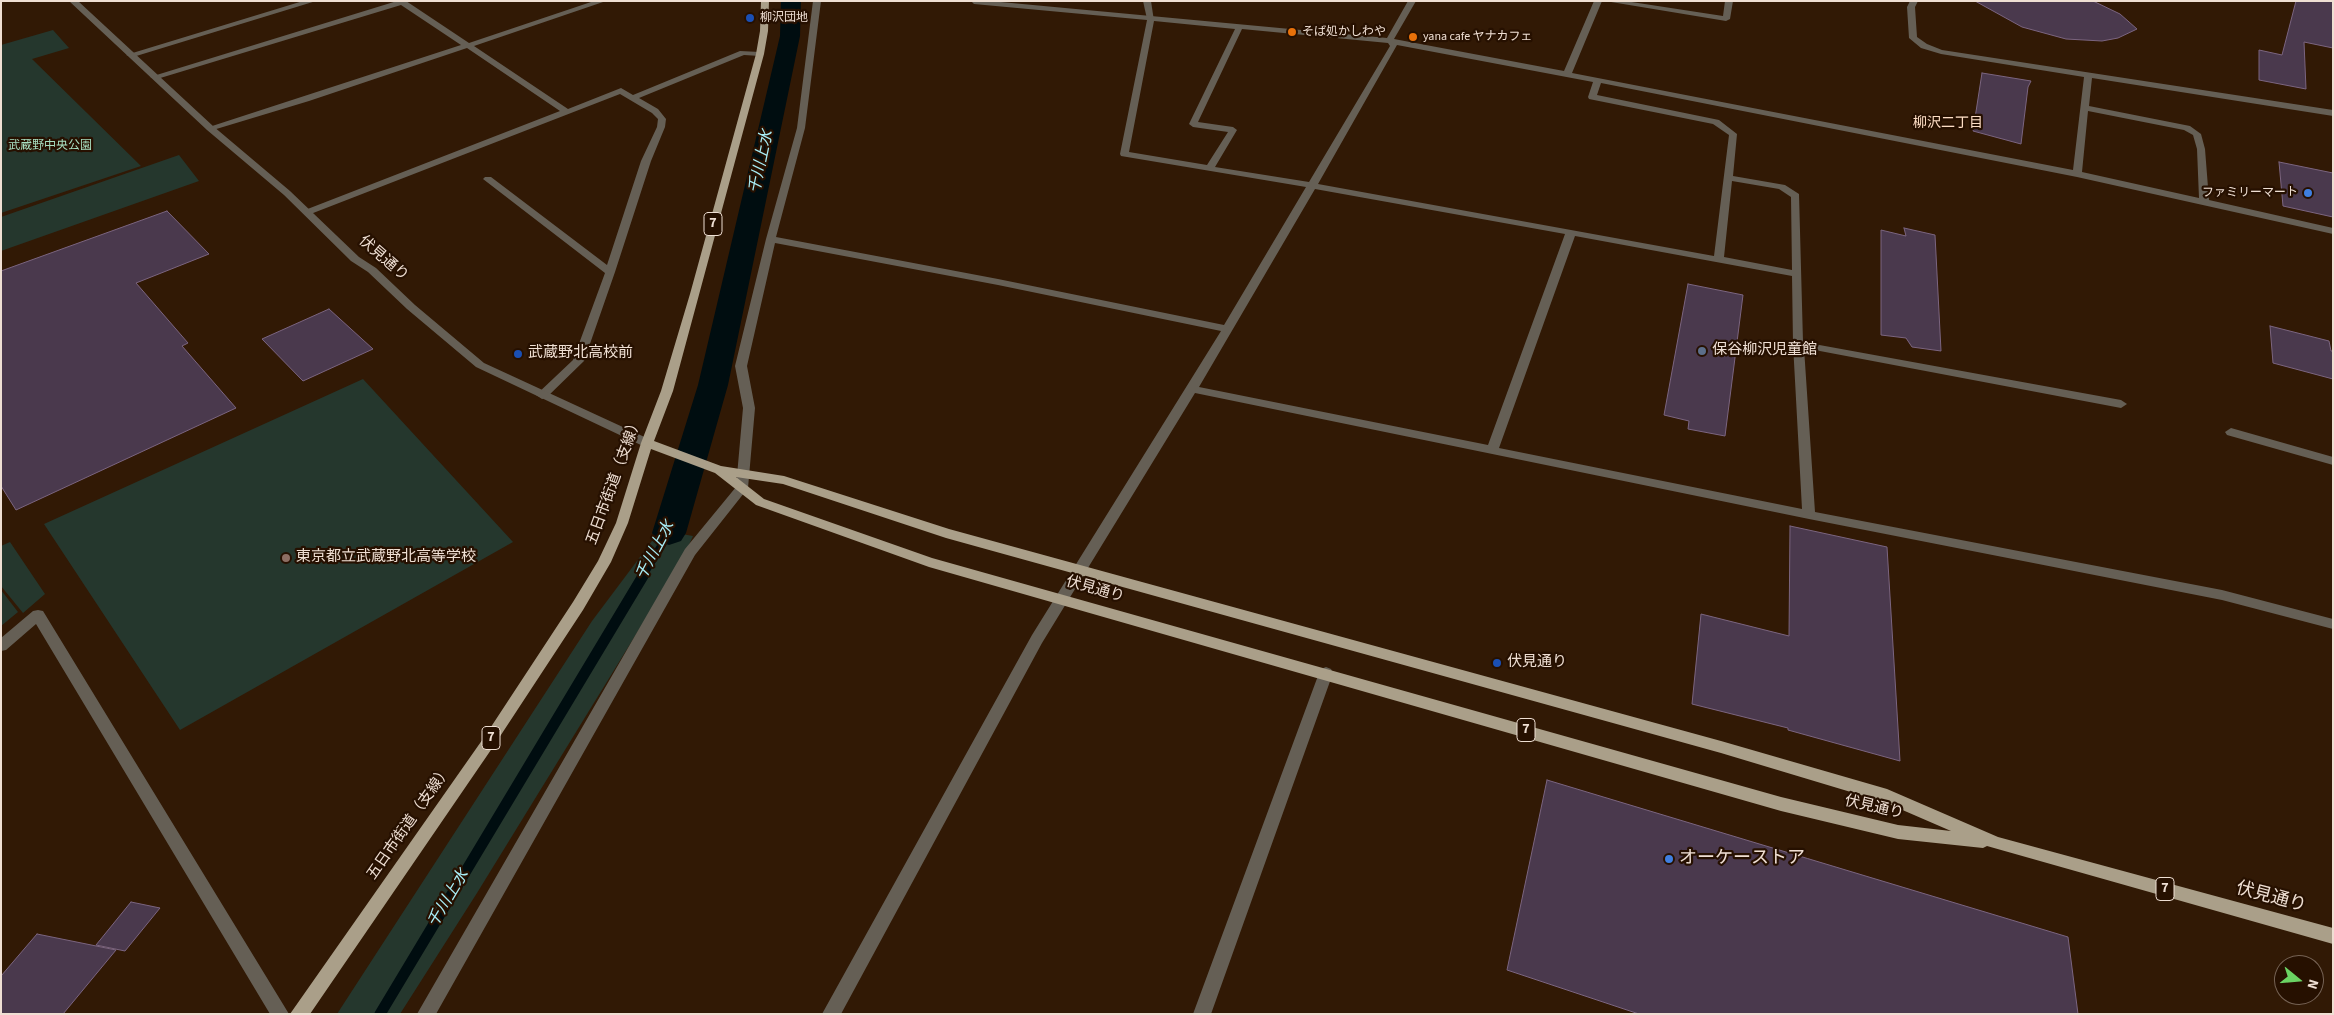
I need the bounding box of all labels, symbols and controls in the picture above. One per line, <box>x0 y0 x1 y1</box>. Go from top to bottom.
place label: 柳沢団地 <box>760 11 808 25</box>
marker: 柳沢団地 <box>744 12 756 24</box>
place label: そば処かしわや <box>1302 25 1386 39</box>
marker: そば処かしわや <box>1286 26 1298 38</box>
place label: yana cafe ヤナカフェ <box>1423 30 1533 44</box>
marker: yana cafe ヤナカフェ <box>1407 31 1419 43</box>
district label: 柳沢二丁目 <box>1913 116 1983 132</box>
water label: 千川上水 <box>746 129 778 195</box>
park label: 武蔵野中央公園 <box>8 139 92 153</box>
place label: ファミリーマート <box>2202 186 2298 200</box>
marker: ファミリーマート <box>2302 187 2314 199</box>
road number: 7 <box>704 212 722 235</box>
street label: 伏見通り <box>354 233 412 285</box>
place label: 保谷柳沢児童館 <box>1712 342 1817 360</box>
place label: 武蔵野北高校前 <box>528 345 633 363</box>
marker: 保谷柳沢児童館 <box>1696 345 1708 357</box>
marker: 武蔵野北高校前 <box>512 348 524 360</box>
street label: 五日市街道（支線） <box>583 414 647 548</box>
water label: 千川上水 <box>633 518 679 584</box>
place label: 東京都立武蔵野北高等学校 <box>296 549 476 567</box>
marker: 東京都立武蔵野北高等学校 <box>280 552 292 564</box>
street label: 伏見通り <box>1064 573 1126 607</box>
place label: 伏見通り <box>1507 654 1567 672</box>
marker: 伏見通り <box>1491 657 1503 669</box>
road number: 7 <box>1517 718 1535 742</box>
road number: 7 <box>482 726 500 750</box>
street label: 五日市街道（支線） <box>364 763 456 883</box>
street label: 伏見通り <box>1843 792 1905 824</box>
place label: オーケーストア <box>1679 848 1805 870</box>
marker: オーケーストア <box>1663 853 1675 865</box>
water label: 千川上水 <box>424 867 474 931</box>
road number: 7 <box>2156 878 2174 901</box>
street label: 伏見通り <box>2233 878 2309 918</box>
north arrow <box>2274 955 2324 1005</box>
text: N <box>2301 977 2323 991</box>

